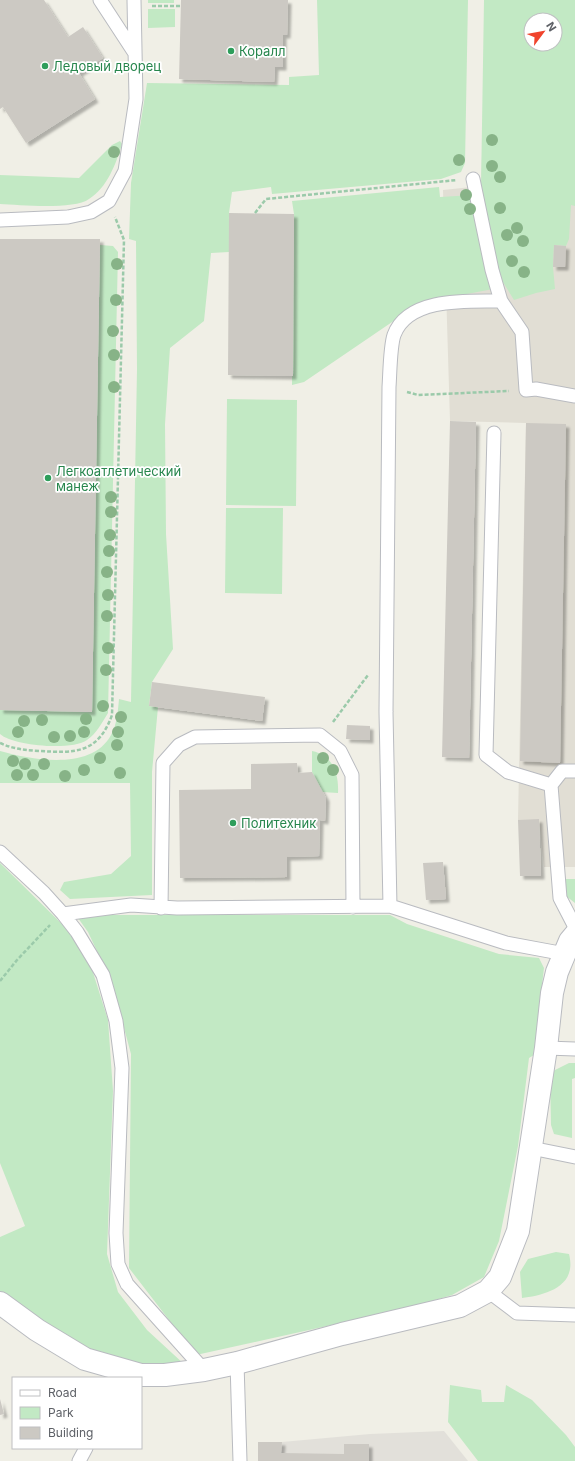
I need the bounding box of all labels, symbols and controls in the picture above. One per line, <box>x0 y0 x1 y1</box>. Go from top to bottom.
north arrow <box>523 12 563 52</box>
text: N <box>543 19 560 34</box>
place label: Коралл <box>239 43 285 59</box>
marker: Коралл <box>226 46 236 56</box>
place label: Ледовый дворец <box>53 58 161 74</box>
marker: Ледовый дворец <box>40 61 50 71</box>
place label: Легкоатлетический манеж <box>56 463 181 494</box>
marker: Легкоатлетический манеж <box>43 473 53 483</box>
place label: Политехник <box>241 815 316 831</box>
marker: Политехник <box>228 818 238 828</box>
legend <box>12 1377 142 1449</box>
text: Road <box>48 1385 77 1400</box>
text: Park <box>48 1405 74 1420</box>
text: Building <box>48 1425 93 1440</box>

